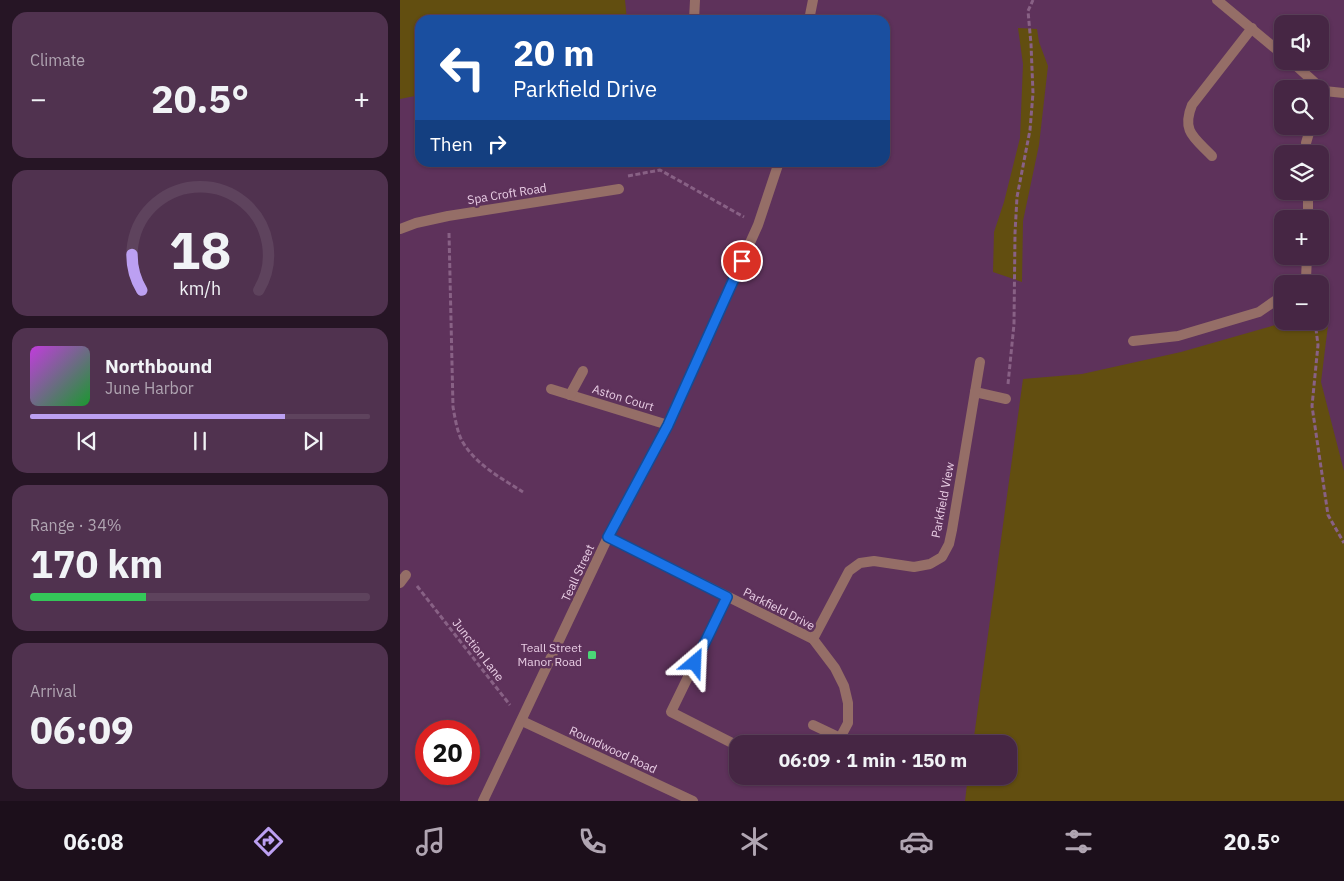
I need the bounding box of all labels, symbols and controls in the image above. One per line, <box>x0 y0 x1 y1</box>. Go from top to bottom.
map controls <box>1274 15 1329 330</box>
button: sound <box>1274 15 1329 70</box>
text: 20 m <box>513 30 595 76</box>
icon: left <box>430 35 495 100</box>
text: Climate <box>30 50 85 70</box>
text: 20.5° <box>151 74 249 123</box>
text: Parkfield Drive <box>513 74 657 103</box>
text: − <box>30 80 47 117</box>
text: + <box>353 80 370 117</box>
button: search <box>1274 80 1329 135</box>
icon: right <box>483 130 511 158</box>
text: Then <box>430 132 473 156</box>
button: layers <box>1274 145 1329 200</box>
street label: Spa Croft Road <box>466 180 548 207</box>
button: + <box>1274 210 1329 265</box>
text: 18 <box>169 216 231 283</box>
pin <box>721 240 763 282</box>
icon: arrive <box>728 247 756 275</box>
button: − <box>1274 275 1329 330</box>
text: km/h <box>179 277 221 300</box>
text: Northbound <box>105 354 212 378</box>
text: June Harbor <box>105 378 194 398</box>
street label: Aston Court <box>591 381 656 414</box>
icon: previous <box>73 427 101 455</box>
icon: pause <box>186 427 214 455</box>
icon: next <box>299 427 327 455</box>
street label: Parkfield View <box>928 461 957 539</box>
text: Range · 34% <box>30 515 122 535</box>
text: 170 km <box>30 539 163 588</box>
street label: Teall Street <box>558 542 597 604</box>
street label: Parkfield Drive <box>741 584 818 633</box>
street label: Junction Lane <box>449 615 508 684</box>
position arrow <box>668 636 720 688</box>
place label: Teall Street Manor Road <box>517 640 582 669</box>
marker: Teall Street Manor Road <box>586 649 598 661</box>
text: Arrival <box>30 681 77 701</box>
text: 06:09 <box>30 705 134 754</box>
speed limit sign: 20 <box>415 720 480 785</box>
street label: Roundwood Road <box>567 723 659 776</box>
text: 06:09 · 1 min · 150 m <box>779 748 967 772</box>
icon: directions <box>251 824 286 859</box>
icon: music <box>413 824 448 859</box>
icon: phone <box>575 824 610 859</box>
icon: climate <box>737 824 772 859</box>
icon: car <box>899 824 934 859</box>
icon: filters <box>1061 824 1096 859</box>
text: 06:08 <box>64 827 124 856</box>
text: 20.5° <box>1224 827 1280 856</box>

